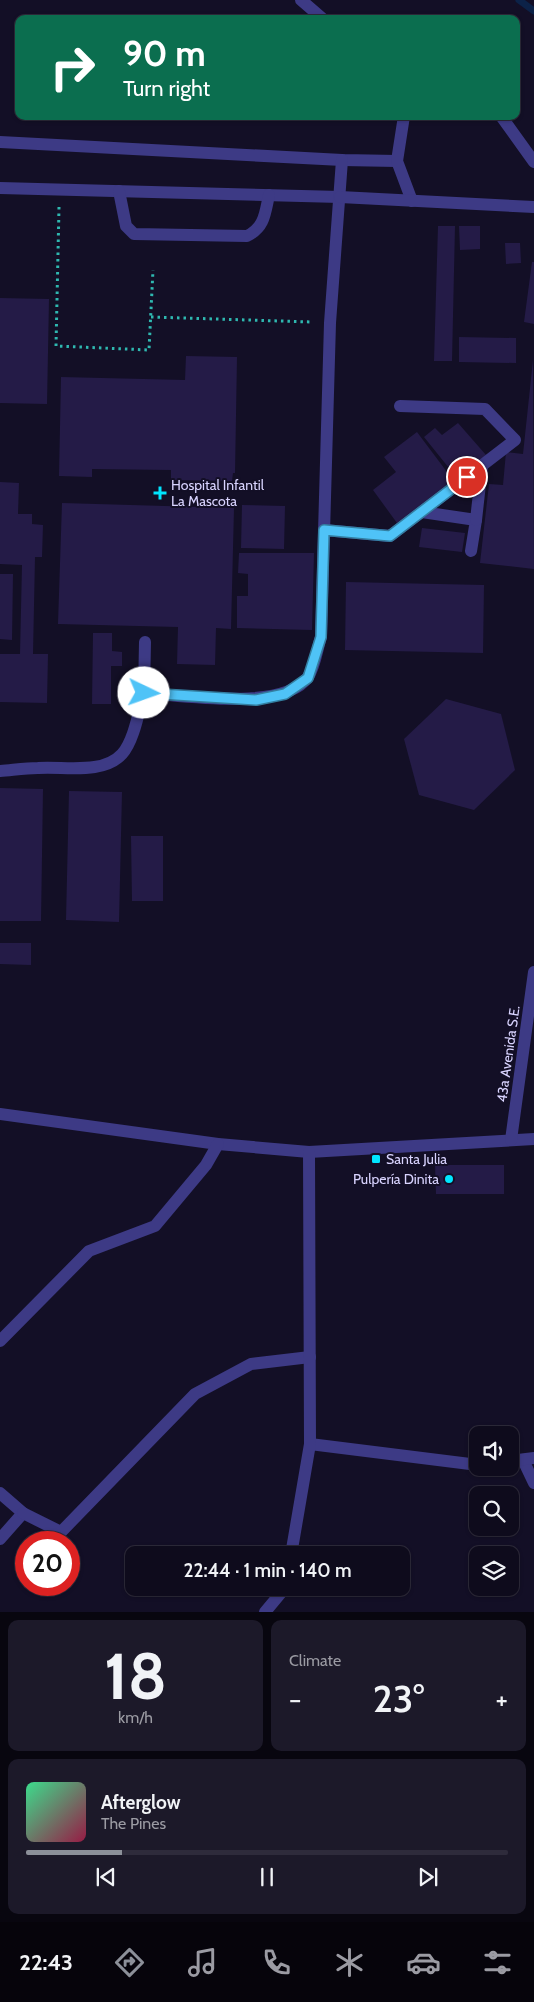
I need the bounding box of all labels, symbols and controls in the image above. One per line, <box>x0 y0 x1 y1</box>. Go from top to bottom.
text: 90 m <box>123 32 206 75</box>
icon: right <box>40 35 105 100</box>
text: Turn right <box>123 75 210 102</box>
pin <box>446 456 488 498</box>
icon: arrive <box>453 463 481 491</box>
place label: Hospital Infantil La Mascota <box>171 476 265 510</box>
marker: Hospital Infantil La Mascota <box>153 486 167 500</box>
position arrow <box>117 666 169 718</box>
street label: 43a Avenida S.E. <box>492 1004 524 1104</box>
place label: Santa Julia <box>386 1150 447 1168</box>
marker: Santa Julia <box>370 1153 382 1165</box>
place label: Pulpería Dinita <box>353 1170 439 1188</box>
marker: Pulpería Dinita <box>443 1173 455 1185</box>
map controls <box>469 1426 519 1596</box>
button: sound <box>469 1426 519 1476</box>
button: search <box>469 1486 519 1536</box>
speed limit sign: 20 <box>15 1531 80 1596</box>
button: layers <box>469 1546 519 1596</box>
text: 22:44 · 1 min · 140 m <box>183 1559 352 1582</box>
text: 18 <box>104 1636 167 1715</box>
text: Climate <box>289 1651 341 1670</box>
text: 23° <box>373 1675 424 1722</box>
text: − <box>289 1682 301 1716</box>
text: + <box>496 1682 508 1716</box>
text: km/h <box>118 1708 153 1727</box>
text: Afterglow <box>101 1791 181 1814</box>
text: The Pines <box>101 1814 166 1833</box>
icon: previous <box>92 1863 120 1891</box>
icon: pause <box>253 1863 281 1891</box>
icon: next <box>414 1863 442 1891</box>
icon: directions <box>112 1945 147 1980</box>
icon: music <box>185 1945 220 1980</box>
icon: phone <box>259 1945 294 1980</box>
icon: climate <box>332 1945 367 1980</box>
icon: car <box>406 1945 441 1980</box>
icon: filters <box>480 1945 515 1980</box>
text: 22:43 <box>19 1949 73 1976</box>

